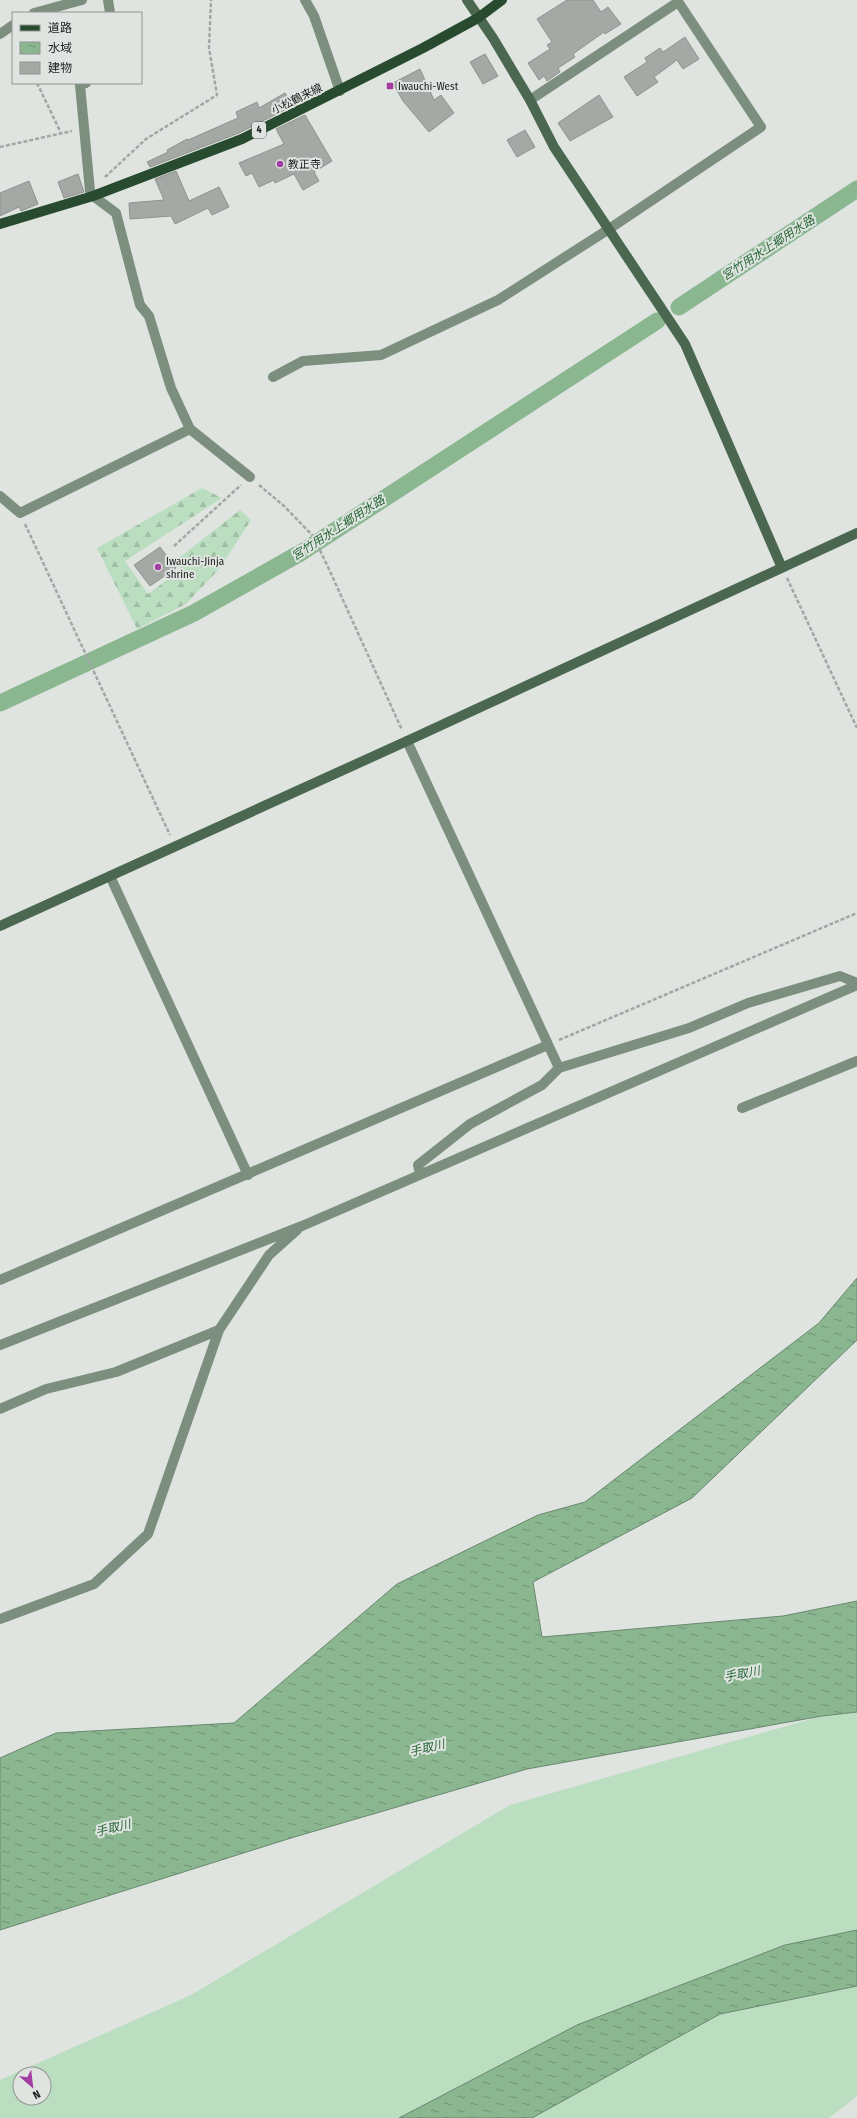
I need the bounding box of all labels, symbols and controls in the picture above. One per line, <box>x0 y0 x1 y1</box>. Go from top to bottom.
legend <box>12 12 142 84</box>
text: 道路 <box>48 21 72 35</box>
text: 水域 <box>48 41 72 55</box>
text: 建物 <box>48 61 72 75</box>
place label: Iwauchi-West <box>398 80 459 93</box>
street label: 小松鶴来線 <box>269 81 325 117</box>
marker: Iwauchi-West <box>385 81 395 91</box>
road number: 4 <box>252 122 266 138</box>
place label: 教正寺 <box>288 158 321 171</box>
marker: 教正寺 <box>275 159 285 169</box>
water label: 宮竹用水上郷用水路 <box>719 212 818 283</box>
water label: 宮竹用水上郷用水路 <box>289 492 388 563</box>
place label: Iwauchi-Jinja shrine <box>166 555 224 581</box>
marker: Iwauchi-Jinja shrine <box>153 562 163 572</box>
water label: 手取川 <box>723 1663 763 1684</box>
water label: 手取川 <box>408 1736 448 1759</box>
water label: 手取川 <box>94 1816 134 1839</box>
north arrow <box>12 2066 52 2106</box>
text: N <box>30 2087 42 2102</box>

